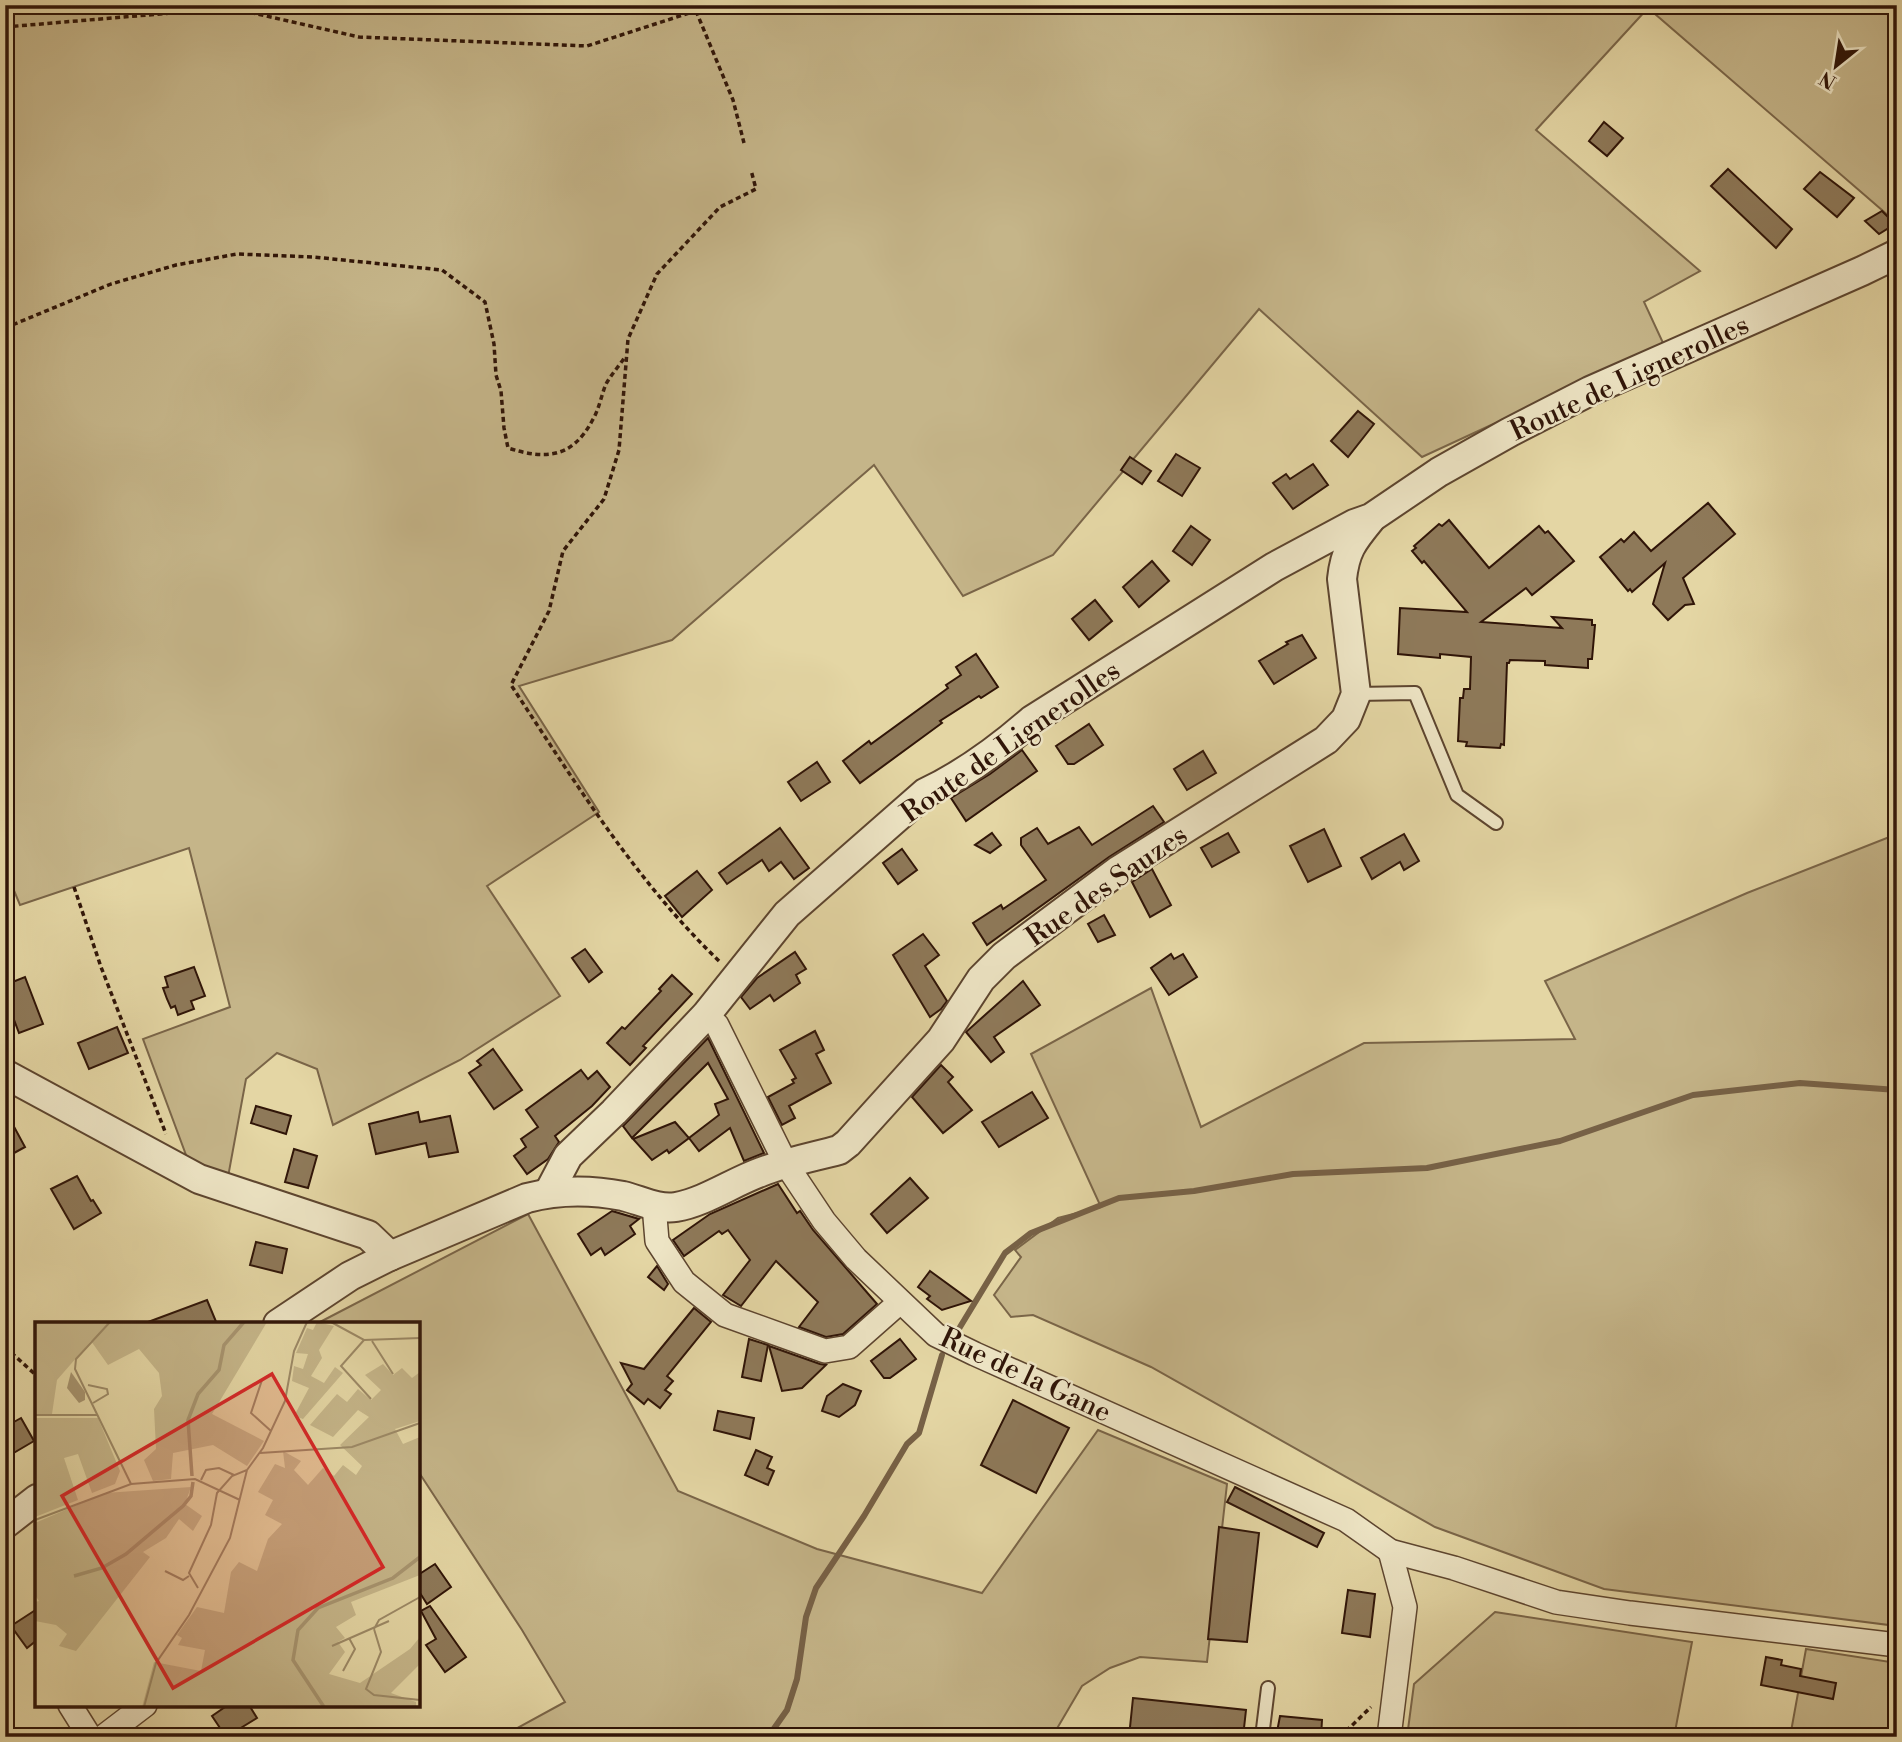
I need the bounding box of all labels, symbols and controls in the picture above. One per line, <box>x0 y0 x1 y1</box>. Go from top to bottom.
north arrow <box>1800 32 1870 102</box>
text: N <box>1815 66 1841 94</box>
street label: Route de Lignerolles <box>1504 308 1755 449</box>
street label: Route de Lignerolles <box>894 653 1127 831</box>
street label: Rue des Sauzes <box>1019 818 1194 955</box>
street label: Rue de la Gane <box>934 1320 1117 1430</box>
inset map <box>35 1322 420 1707</box>

